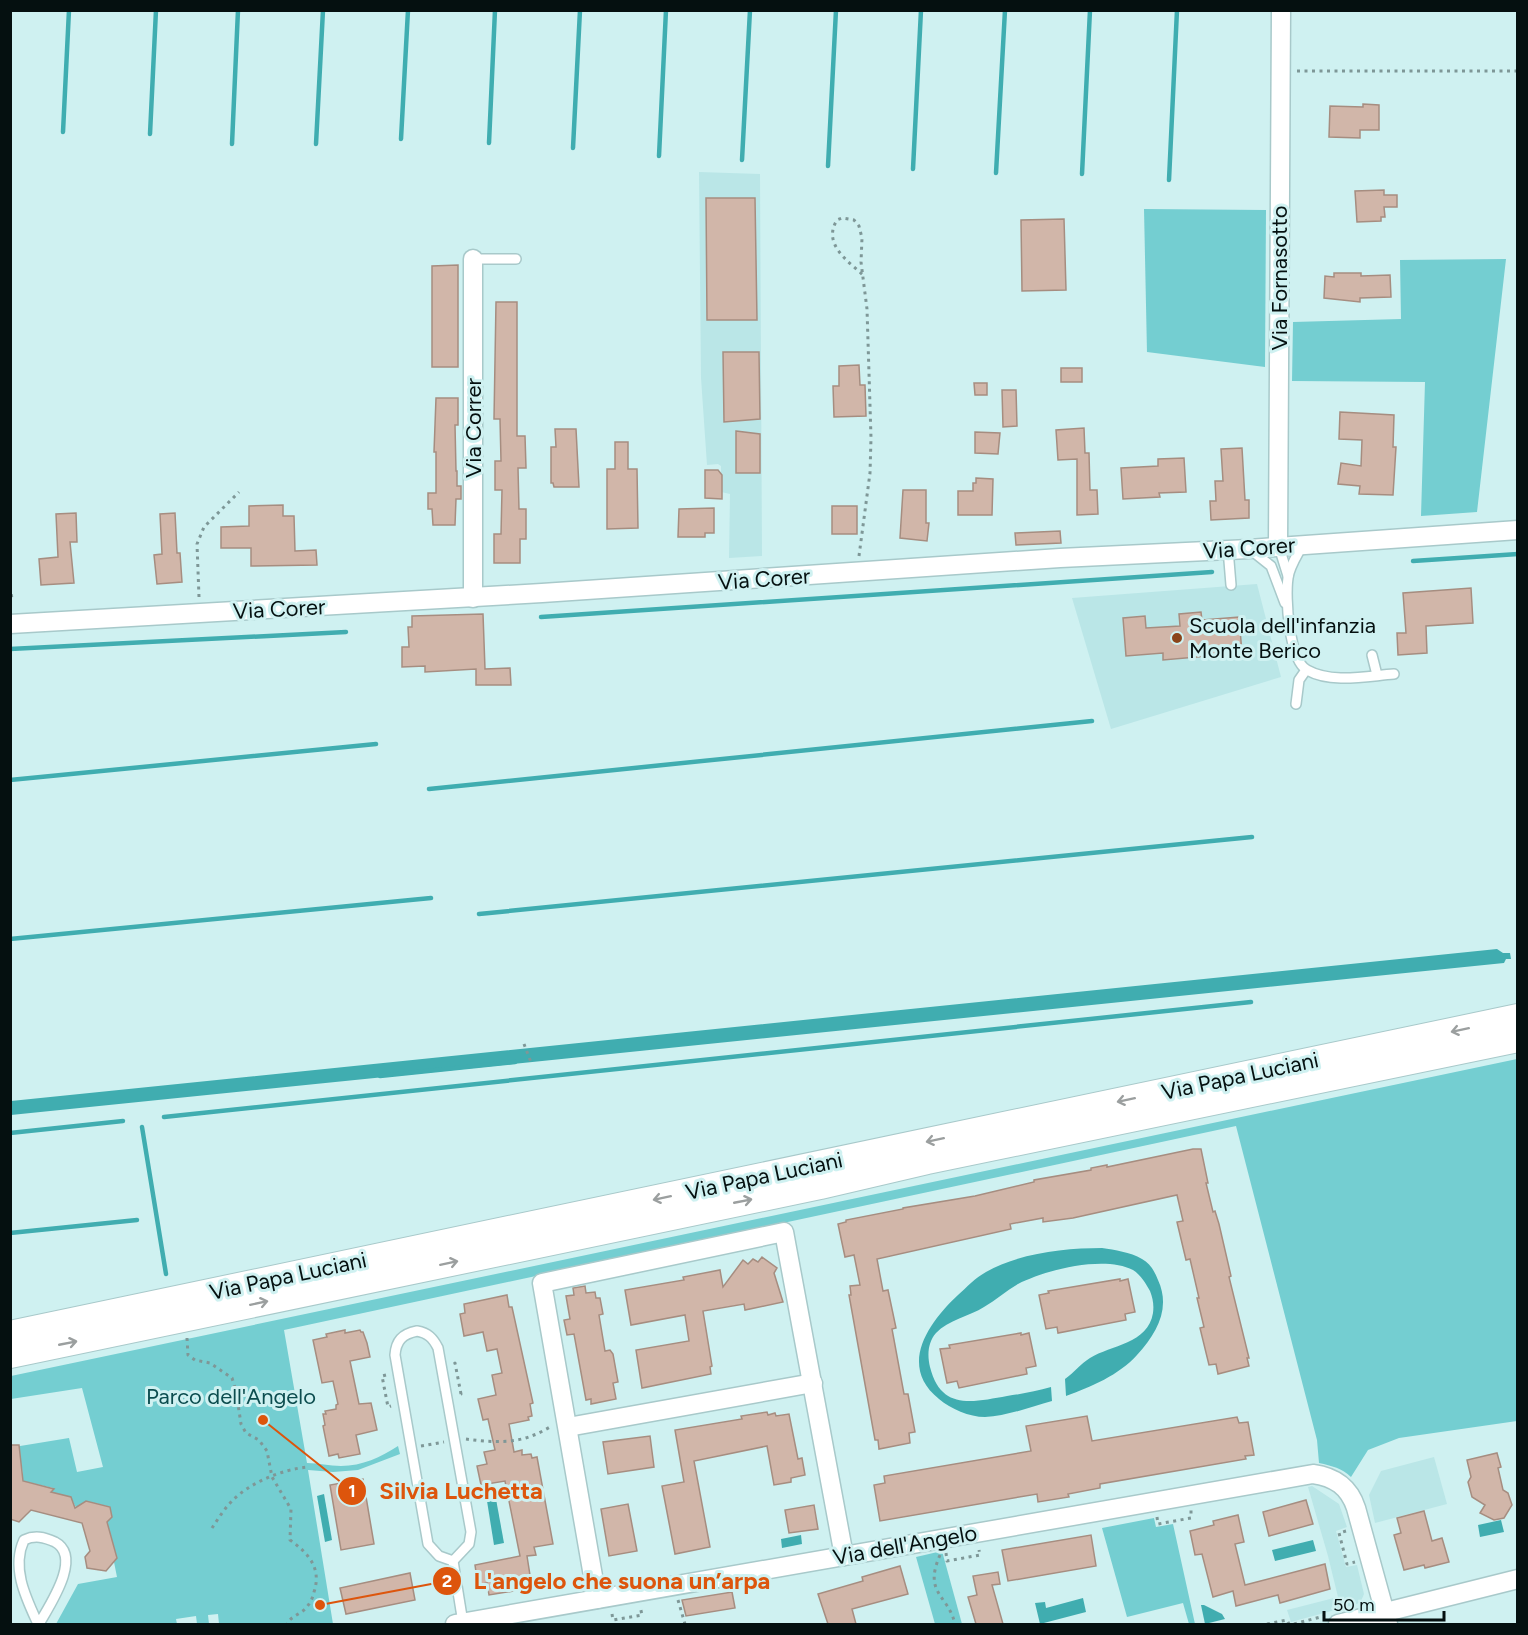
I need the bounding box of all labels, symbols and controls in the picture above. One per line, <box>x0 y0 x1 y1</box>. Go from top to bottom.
street label: Via Fornasotto <box>1266 206 1293 350</box>
street label: Via Correr <box>460 377 487 478</box>
street label: Via Corer <box>1202 531 1297 565</box>
street label: Via Corer <box>717 562 812 596</box>
street label: Via Corer <box>232 593 326 625</box>
place label: Scuola dell'infanzia Monte Berico <box>1189 612 1376 664</box>
marker: Scuola dell'infanzia Monte Berico <box>1170 631 1184 645</box>
one-way arrow <box>1451 1024 1470 1036</box>
street label: Via Papa Luciani <box>1159 1046 1321 1106</box>
one-way arrow <box>1116 1095 1136 1106</box>
one-way arrow <box>925 1135 945 1146</box>
street label: Via Papa Luciani <box>683 1146 845 1206</box>
one-way arrow <box>653 1193 672 1204</box>
one-way arrow <box>733 1195 752 1206</box>
street label: Via Papa Luciani <box>207 1246 369 1306</box>
one-way arrow <box>439 1257 459 1268</box>
one-way arrow <box>248 1297 268 1308</box>
one-way arrow <box>58 1337 77 1348</box>
park label: Parco dell'Angelo <box>146 1383 316 1410</box>
callout: Silvia Luchetta <box>337 1470 555 1512</box>
text: Silvia Luchetta <box>379 1476 543 1505</box>
text: 1 <box>348 1480 356 1502</box>
street label: Via dell'Angelo <box>831 1519 979 1571</box>
callout: L'angelo che suona un’arpa <box>432 1560 782 1602</box>
text: L'angelo che suona un’arpa <box>474 1566 770 1595</box>
text: 2 <box>442 1570 452 1592</box>
scale bar <box>1324 1584 1444 1622</box>
text: 50 m <box>1333 1594 1375 1616</box>

